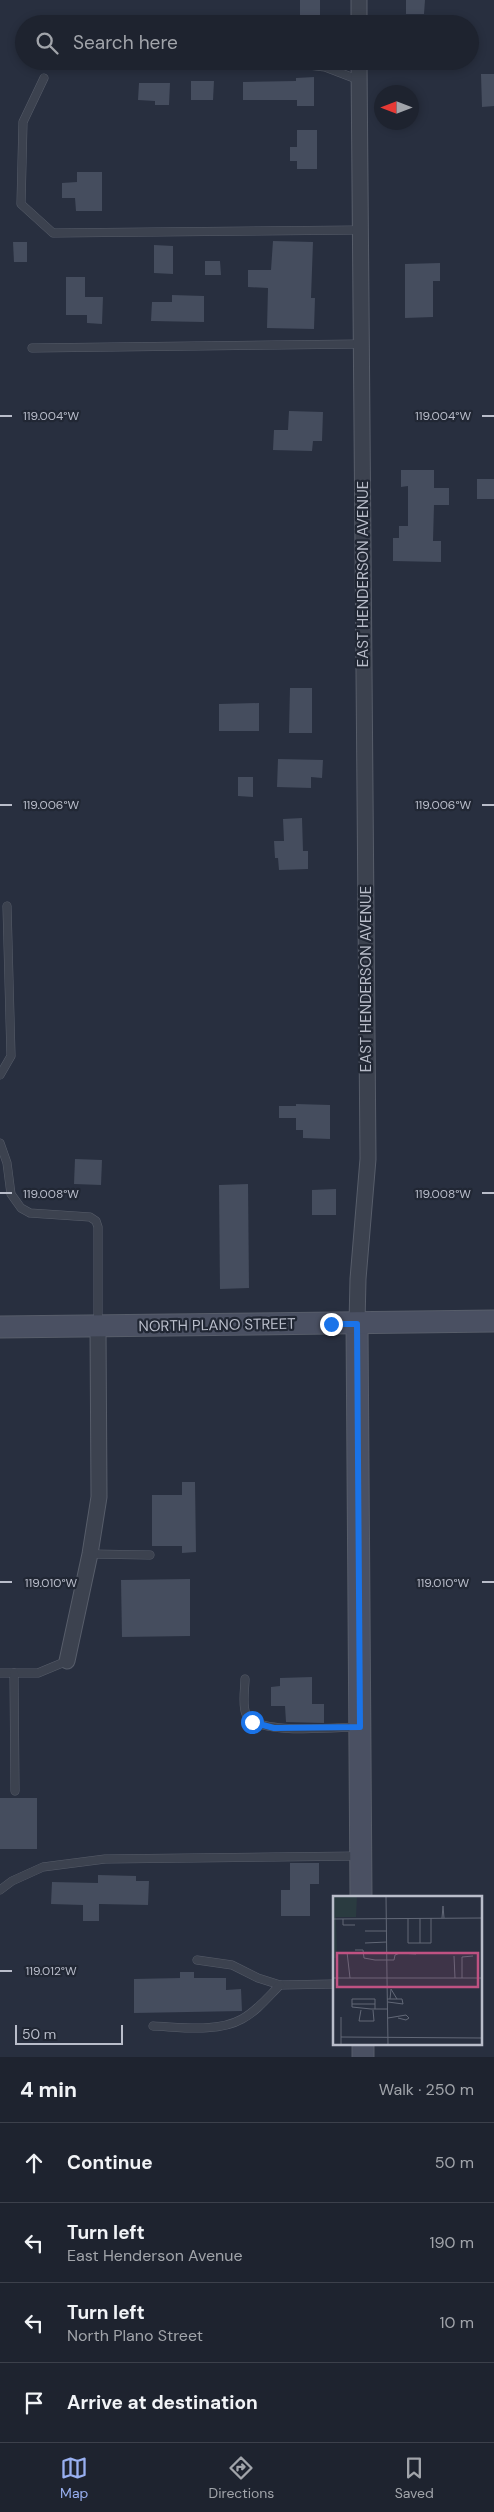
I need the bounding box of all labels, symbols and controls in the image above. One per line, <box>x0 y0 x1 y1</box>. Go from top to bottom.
search box <box>15 15 479 70</box>
icon: search <box>33 29 61 57</box>
text: Search here <box>73 30 178 55</box>
north arrow <box>374 85 419 130</box>
text: 119.004°W <box>23 408 79 424</box>
text: 119.004°W <box>415 408 471 424</box>
street label: EAST HENDERSON AVENUE <box>353 481 373 667</box>
text: 119.006°W <box>23 797 80 813</box>
text: 119.006°W <box>415 797 472 813</box>
street label: EAST HENDERSON AVENUE <box>356 886 376 1072</box>
text: 119.008°W <box>23 1186 79 1202</box>
text: 119.008°W <box>415 1186 471 1202</box>
route end <box>320 1313 343 1336</box>
street label: NORTH PLANO STREET <box>138 1314 296 1336</box>
text: 119.010°W <box>25 1575 78 1591</box>
text: 119.010°W <box>417 1575 470 1591</box>
route start <box>241 1711 264 1734</box>
inset map <box>333 1896 482 2044</box>
text: 119.012°W <box>25 1963 77 1979</box>
scale bar <box>15 2022 122 2045</box>
text: 50 m <box>22 2025 56 2043</box>
text: 4 min <box>20 2076 77 2104</box>
text: Walk · 250 m <box>379 2079 474 2100</box>
icon: ahead <box>20 2149 48 2177</box>
text: Continue <box>67 2150 153 2175</box>
text: 50 m <box>435 2152 474 2173</box>
text: Turn left <box>67 2220 145 2245</box>
icon: left <box>20 2229 48 2257</box>
text: 190 m <box>430 2232 474 2253</box>
text: East Henderson Avenue <box>67 2245 243 2266</box>
text: Turn left <box>67 2300 145 2325</box>
icon: left <box>20 2309 48 2337</box>
text: 10 m <box>440 2312 474 2333</box>
text: North Plano Street <box>67 2325 203 2346</box>
icon: arrive <box>20 2389 48 2417</box>
text: Arrive at destination <box>67 2390 258 2415</box>
tab: Map <box>60 2454 88 2502</box>
tab: Directions <box>209 2454 274 2502</box>
tab: Saved <box>395 2454 434 2502</box>

